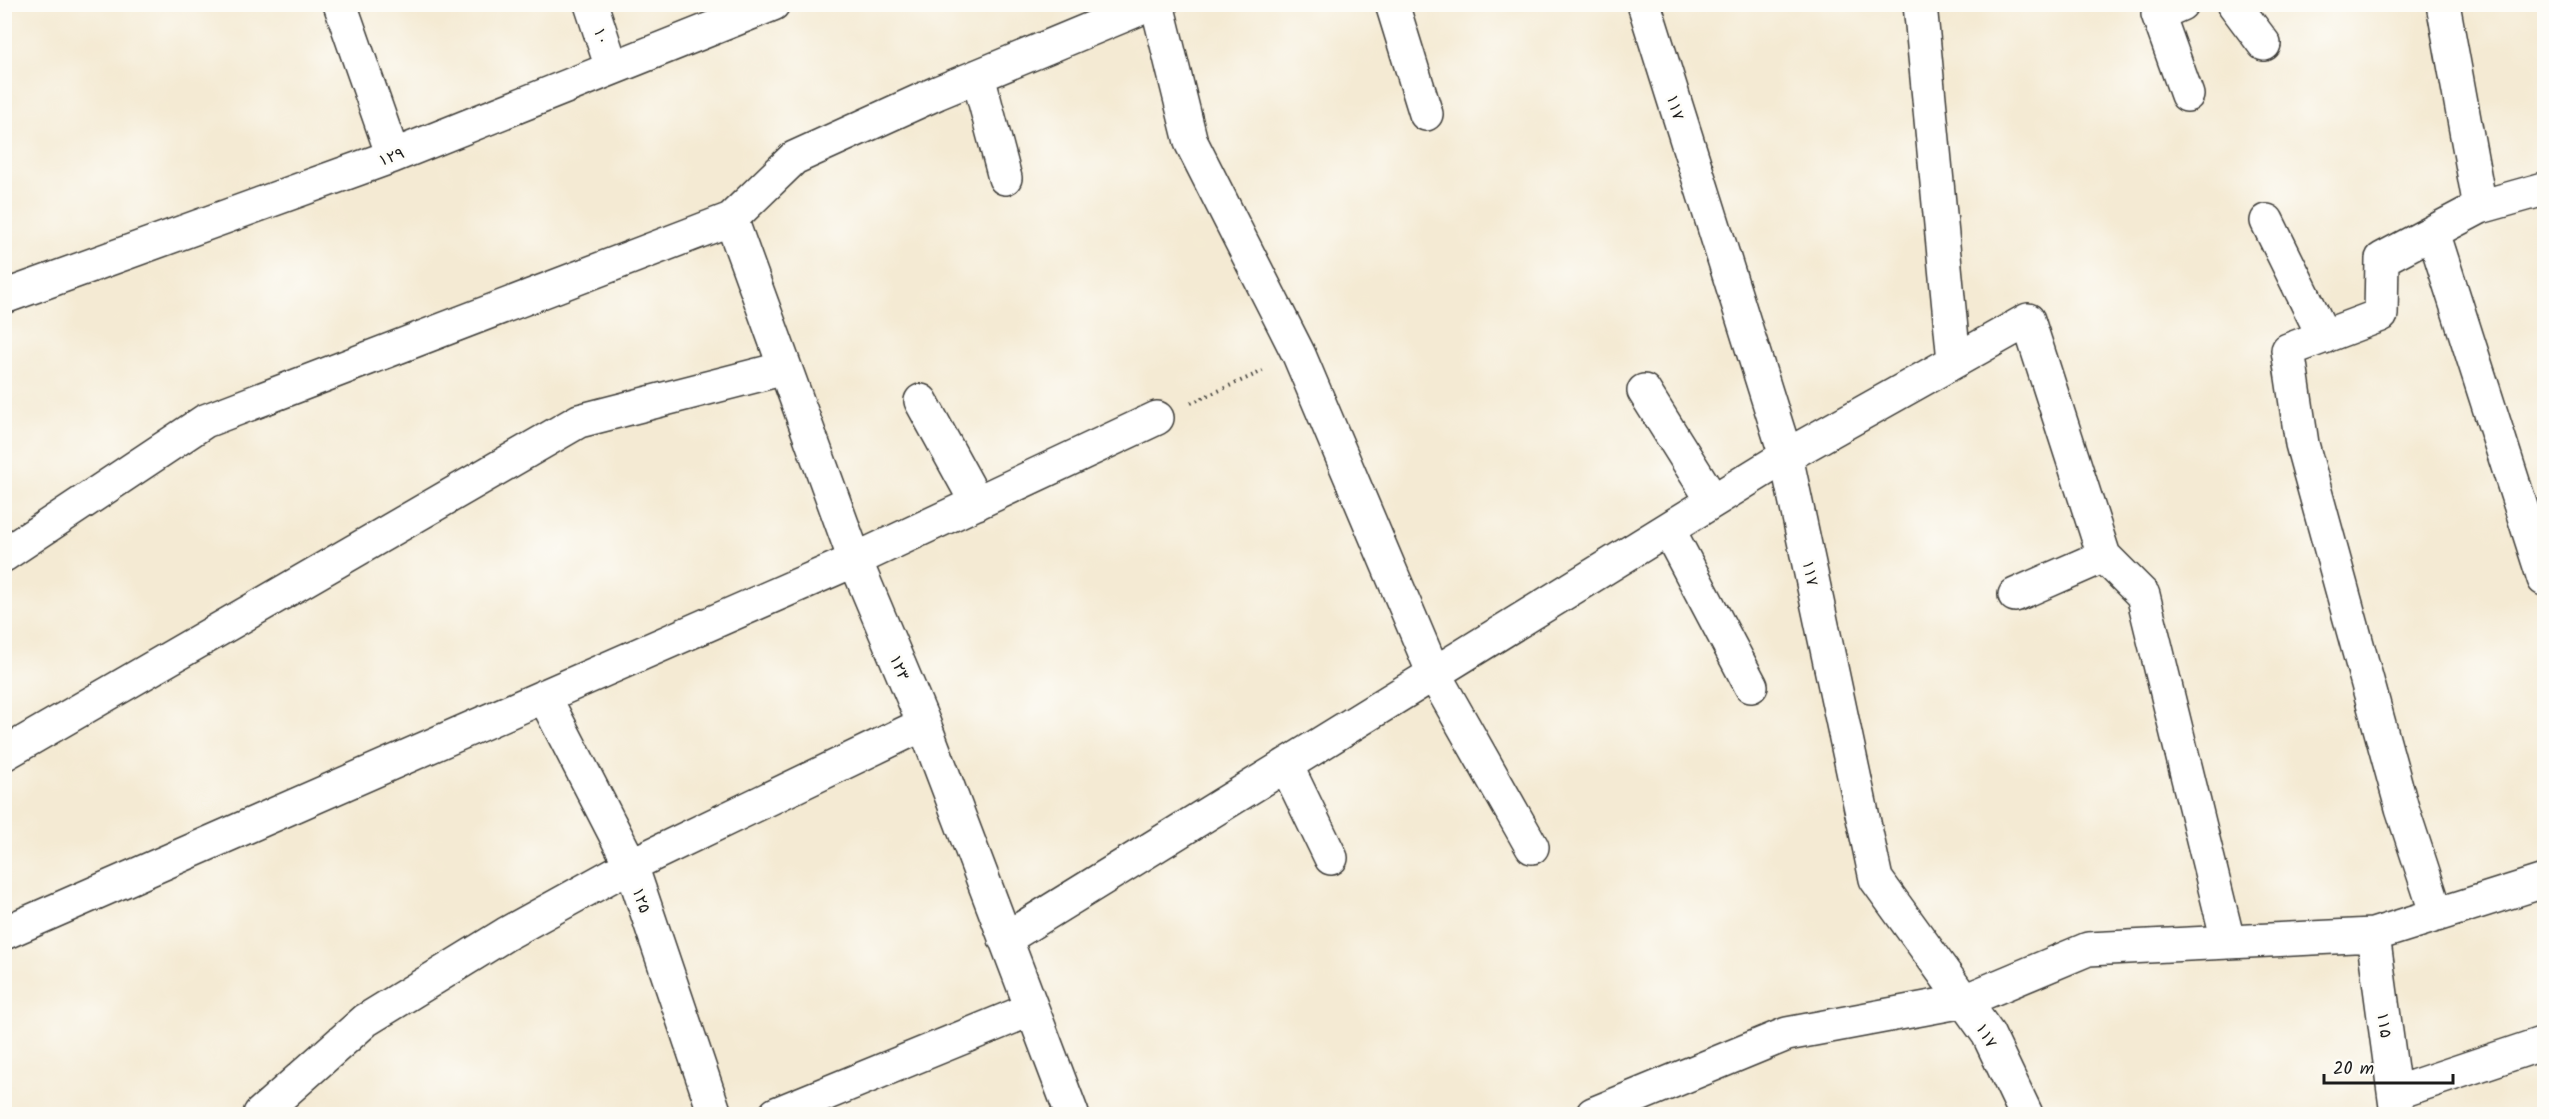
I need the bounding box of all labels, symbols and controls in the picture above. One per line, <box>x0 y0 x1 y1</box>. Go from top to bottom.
street label: ۱۰ <box>586 24 615 49</box>
street label: ۱۱۷ <box>1659 91 1690 124</box>
street label: ۱۲۹ <box>375 141 408 174</box>
street label: ۱۱۷ <box>1795 558 1825 589</box>
street label: ۱۲۳ <box>882 651 915 685</box>
street label: ۱۲۵ <box>625 884 657 917</box>
street label: ۱۱۵ <box>2369 1011 2398 1040</box>
street label: ۱۱۷ <box>1968 1018 2003 1054</box>
scale bar <box>2324 1047 2453 1085</box>
text: 20 m <box>2333 1055 2374 1084</box>

